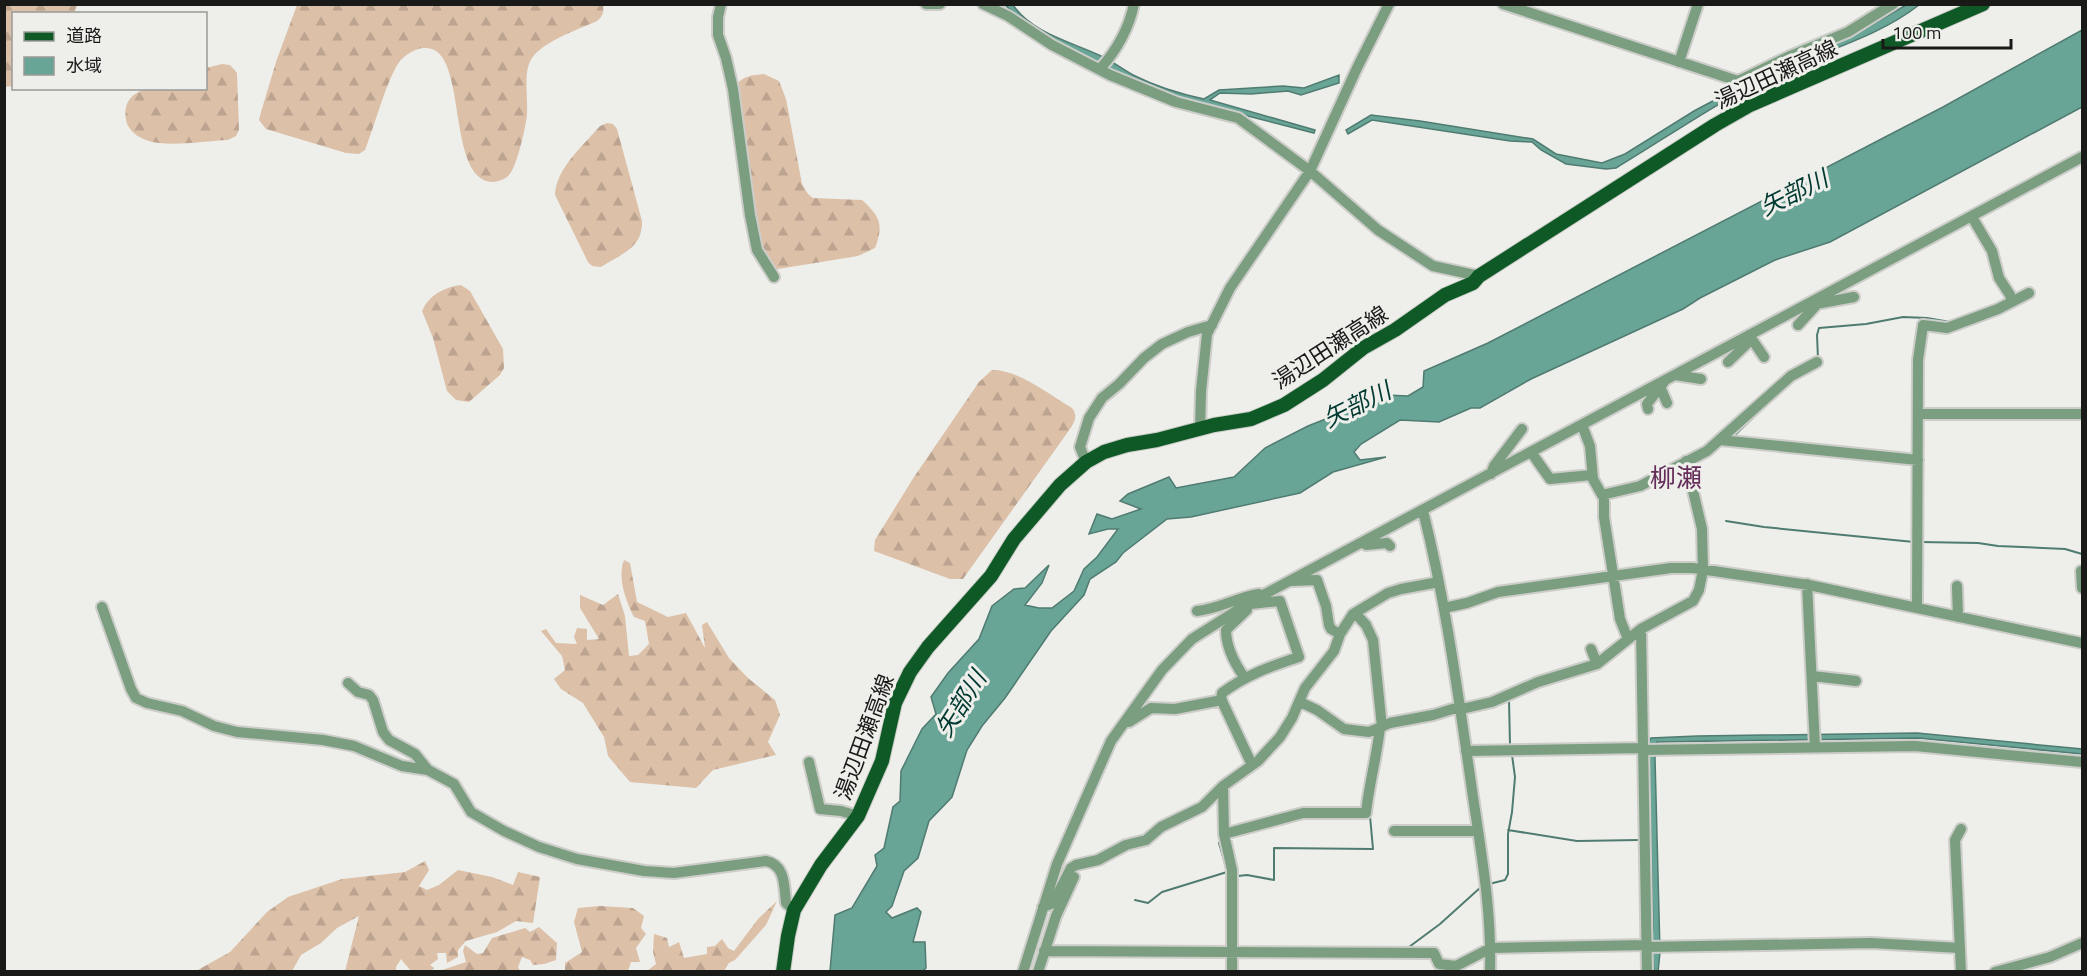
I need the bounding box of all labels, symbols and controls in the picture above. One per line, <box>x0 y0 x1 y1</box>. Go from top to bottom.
legend <box>12 12 207 90</box>
scale bar <box>1883 12 2010 50</box>
text: 100 m <box>1892 19 1941 46</box>
text: 道路 <box>66 22 102 49</box>
street label: 湯辺田瀬高線 <box>1709 31 1843 117</box>
text: 水域 <box>66 52 102 79</box>
water label: 矢部川 <box>1753 159 1837 224</box>
street label: 湯辺田瀬高線 <box>1265 297 1395 397</box>
water label: 矢部川 <box>1316 371 1400 436</box>
district label: 柳瀬 <box>1650 458 1702 497</box>
water label: 矢部川 <box>926 661 996 744</box>
street label: 湯辺田瀬高線 <box>825 669 903 805</box>

